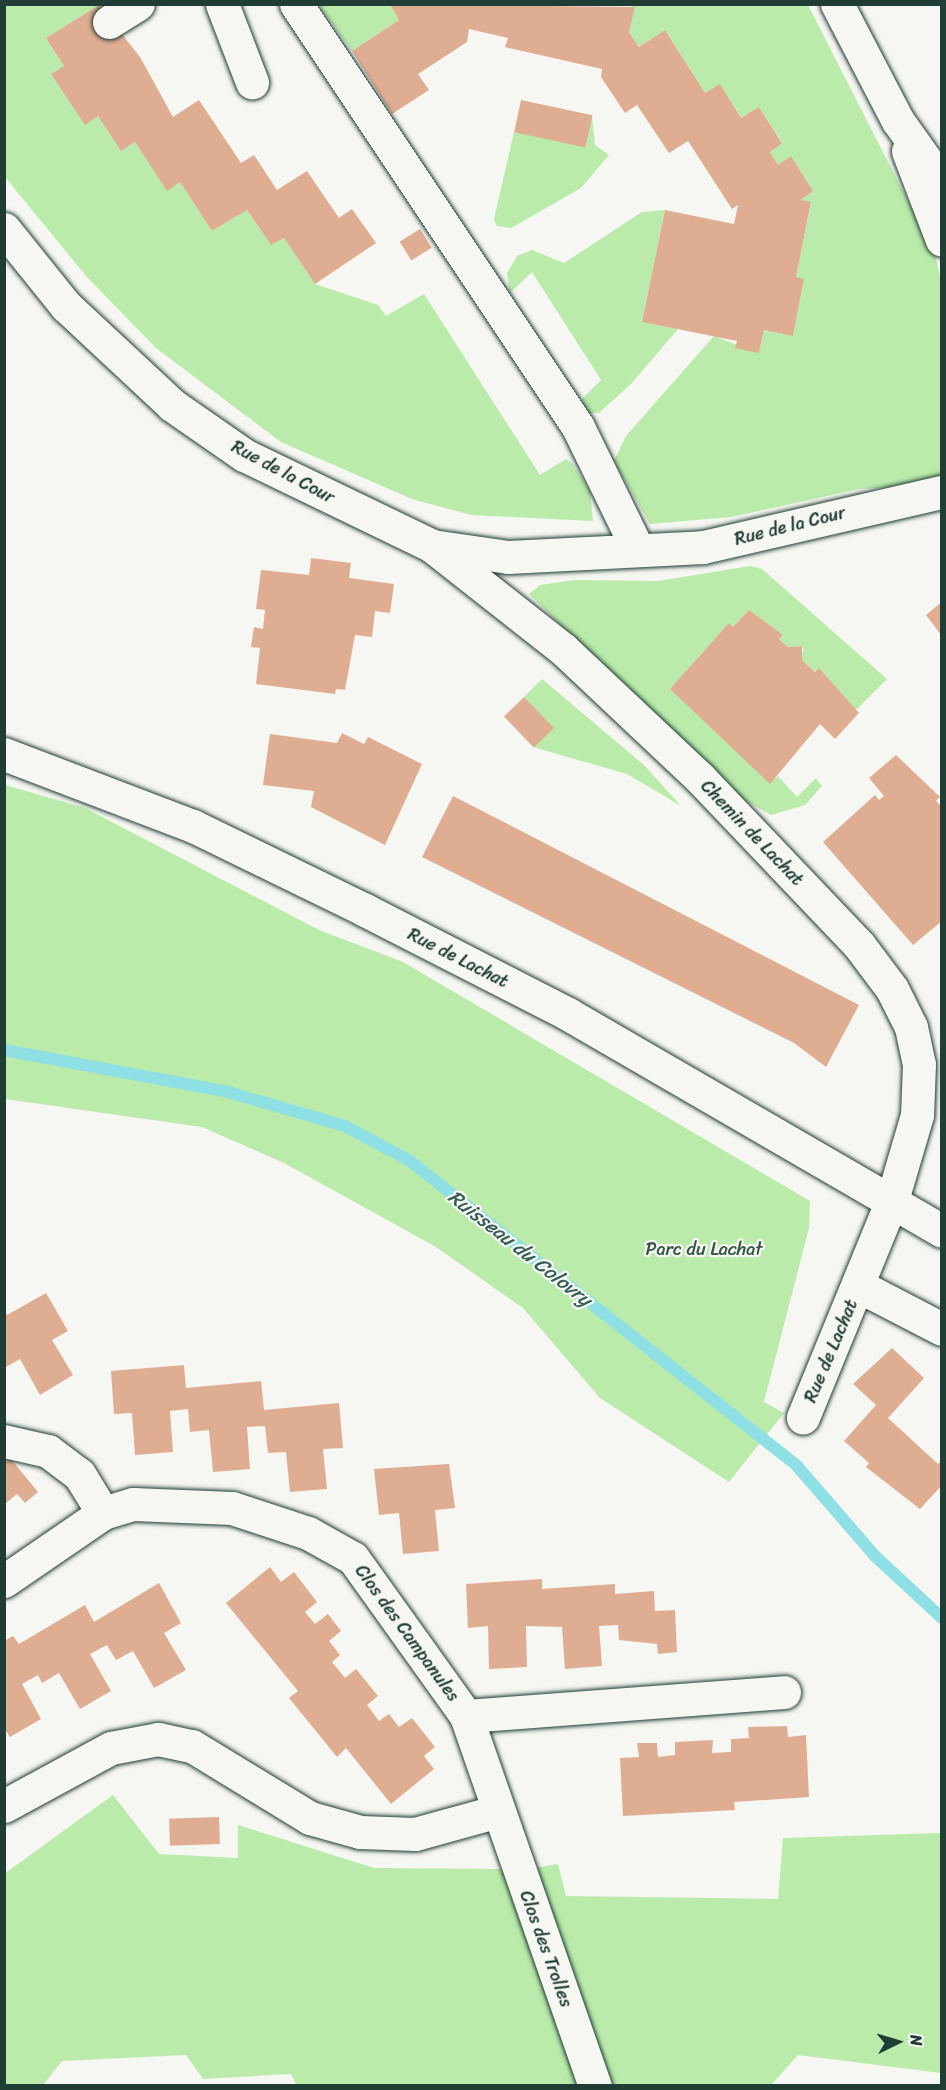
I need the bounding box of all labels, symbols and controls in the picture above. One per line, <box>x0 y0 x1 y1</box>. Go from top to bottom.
street label: Rue de la Cour <box>228 436 338 508</box>
street label: Rue de la Cour <box>732 502 848 550</box>
street label: Chemin de Lachat <box>696 776 808 890</box>
street label: Rue de Lachat <box>404 923 512 993</box>
water label: Ruisseau du Colovry <box>444 1185 596 1311</box>
park label: Parc du Lachat <box>646 1238 762 1260</box>
street label: Rue de Lachat <box>800 1296 862 1406</box>
street label: Clos des Campanules <box>350 1560 464 1706</box>
street label: Clos des Trolles <box>515 1888 577 2010</box>
north arrow <box>868 2012 928 2072</box>
text: N <box>902 2034 931 2047</box>

